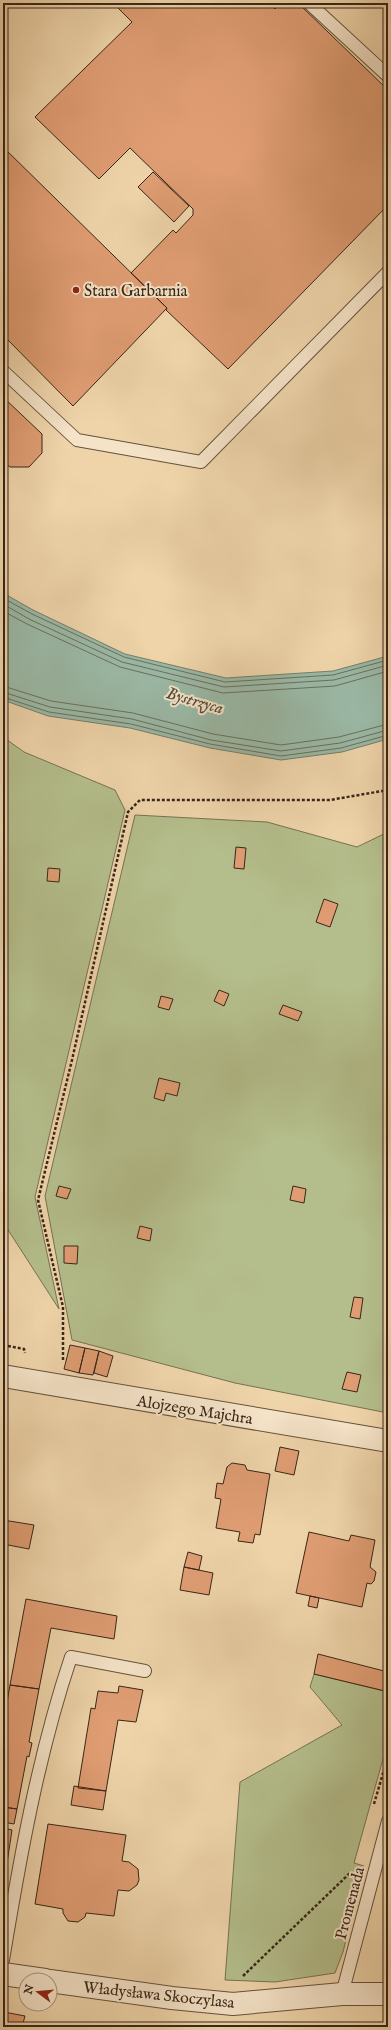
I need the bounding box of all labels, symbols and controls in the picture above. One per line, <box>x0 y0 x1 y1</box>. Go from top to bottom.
place label: Stara Garbarnia <box>84 282 188 302</box>
marker: Stara Garbarnia <box>71 285 81 295</box>
water label: Bystrzyca <box>164 683 226 720</box>
street label: Alojzego Majchra <box>134 1392 254 1430</box>
street label: Promenada <box>332 1865 370 1942</box>
north arrow <box>18 1972 58 2012</box>
street label: Władysława Skoczylasa <box>82 1978 236 2014</box>
text: N <box>21 1983 38 1997</box>

